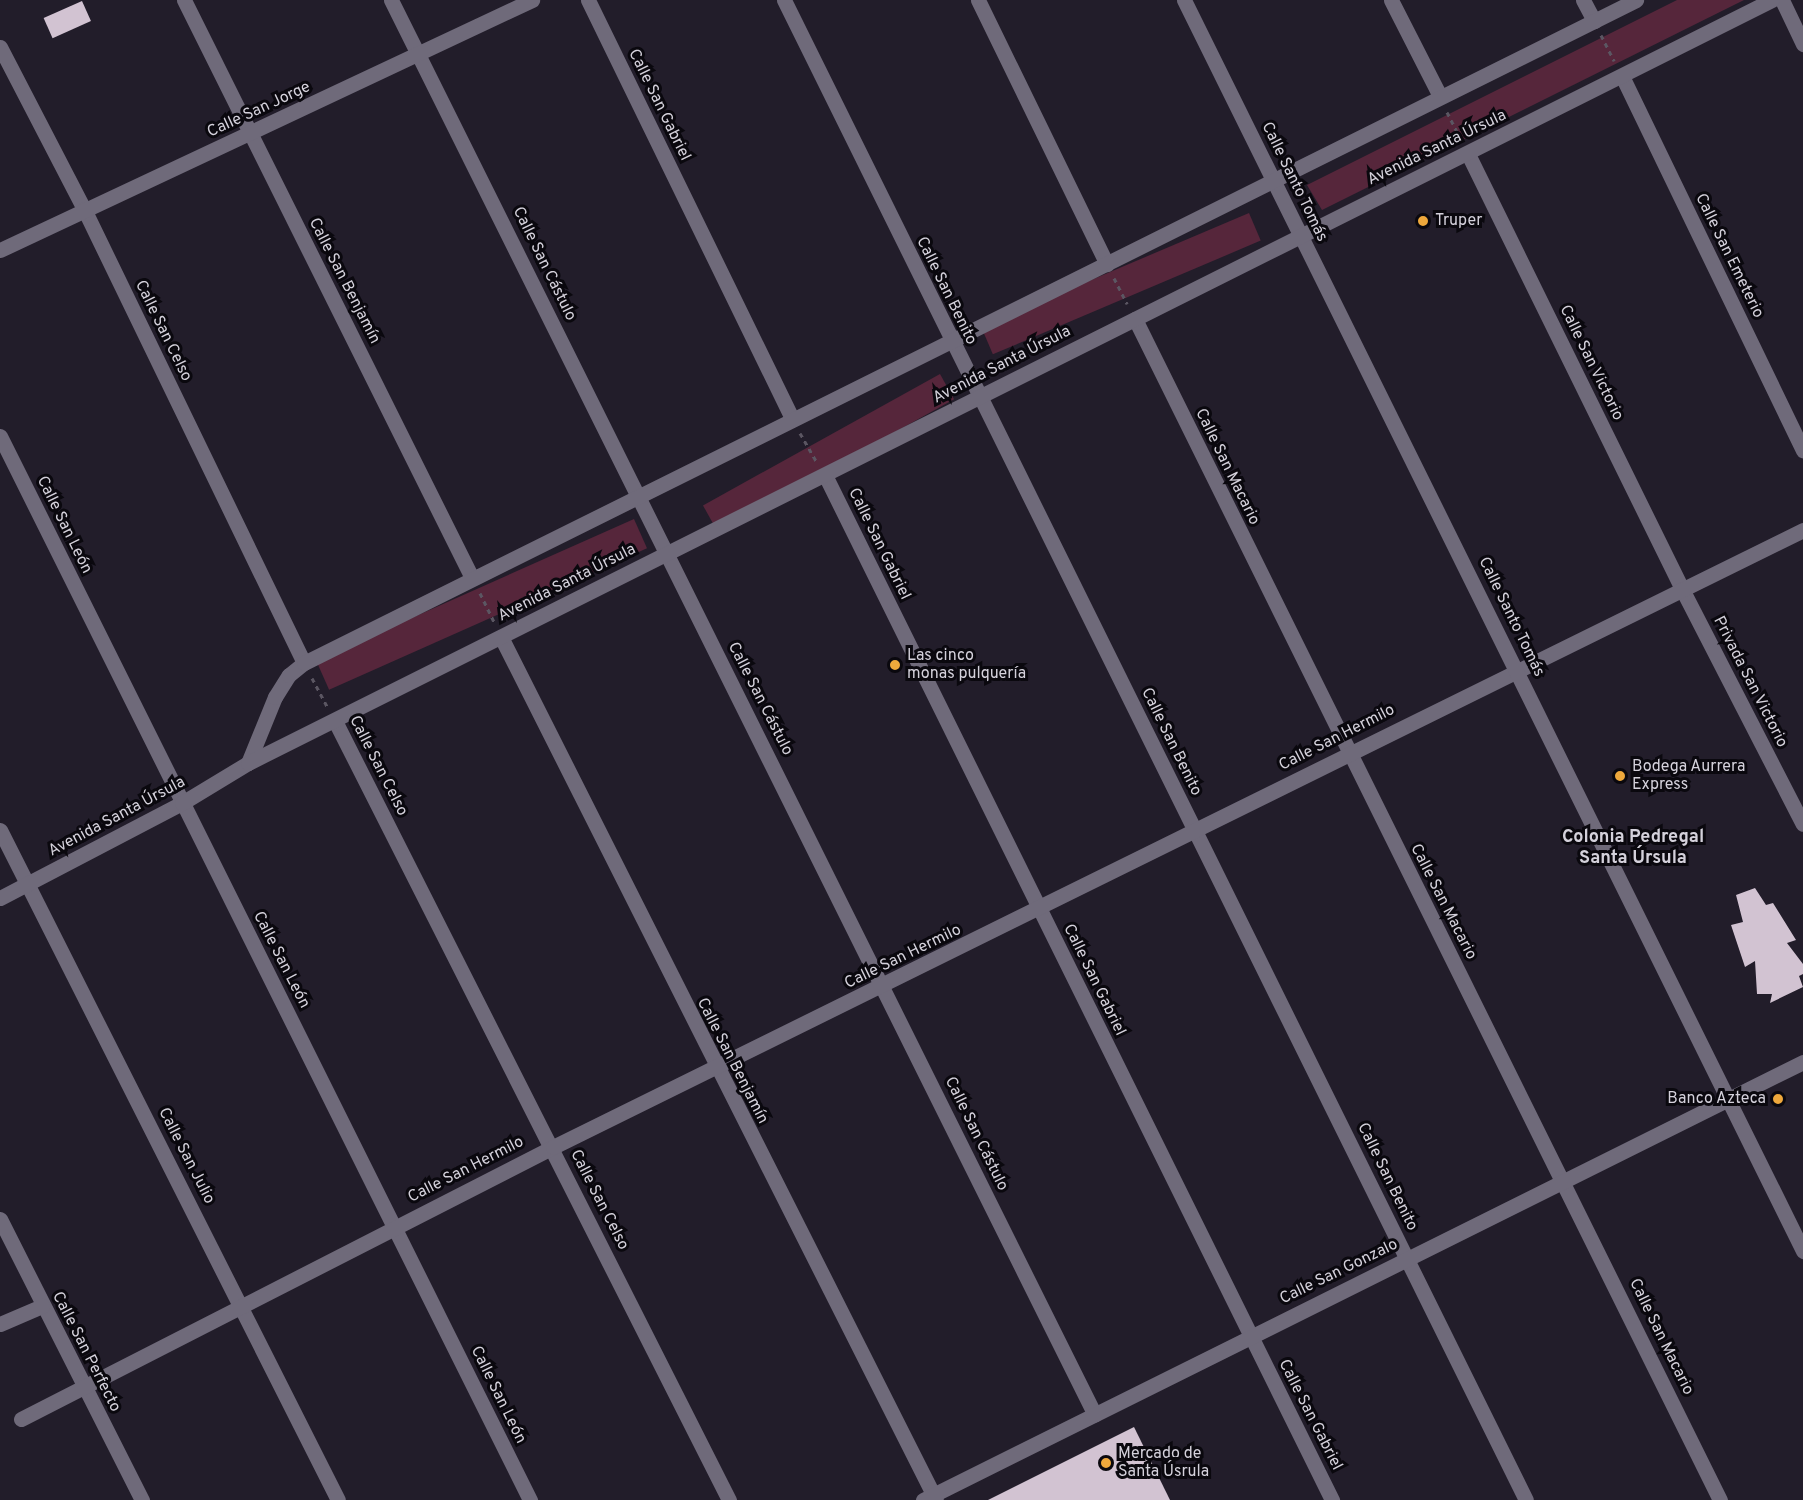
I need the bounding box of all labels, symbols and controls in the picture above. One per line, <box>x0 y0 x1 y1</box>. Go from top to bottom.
street label: Calle San Gabriel <box>624 46 694 164</box>
street label: Calle San Jorge <box>204 78 314 142</box>
street label: Avenida Santa Úrsula <box>1364 106 1510 190</box>
street label: Calle Santo Tomás <box>1257 119 1331 245</box>
street label: Calle San Emeterio <box>1691 191 1767 321</box>
street label: Calle San Cástulo <box>508 204 580 324</box>
place label: Truper <box>1435 211 1482 231</box>
marker: Truper <box>1416 214 1430 228</box>
street label: Calle San Benjamín <box>304 215 384 347</box>
street label: Calle San Benito <box>912 234 980 348</box>
street label: Calle San Celso <box>130 277 196 385</box>
street label: Calle San Victorio <box>1555 302 1627 424</box>
street label: Avenida Santa Úrsula <box>930 322 1074 408</box>
street label: Calle San Macario <box>1191 406 1263 528</box>
street label: Calle San León <box>32 473 96 577</box>
street label: Calle San Gabriel <box>844 485 914 603</box>
street label: Avenida Santa Úrsula <box>495 540 639 626</box>
street label: Calle Santo Tomás <box>1474 554 1548 680</box>
street label: Privada San Victorio <box>1708 613 1792 751</box>
street label: Calle San Cástulo <box>723 639 797 759</box>
place label: Las cinco monas pulquería <box>907 646 1026 684</box>
marker: Las cinco monas pulquería <box>888 658 902 672</box>
street label: Calle San Benito <box>1137 685 1205 799</box>
street label: Calle San Hermilo <box>1276 701 1398 775</box>
street label: Calle San Celso <box>344 713 412 819</box>
place label: Bodega Aurrera Express <box>1632 757 1746 795</box>
marker: Bodega Aurrera Express <box>1613 769 1627 783</box>
street label: Avenida Santa Úrsula <box>45 773 189 861</box>
district label: Colonia Pedregal Santa Úrsula <box>1562 828 1704 870</box>
street label: Calle San Macario <box>1406 841 1480 963</box>
street label: Calle San León <box>248 908 314 1012</box>
street label: Calle San Hermilo <box>842 920 964 994</box>
street label: Calle San Gabriel <box>1059 921 1129 1039</box>
street label: Calle San Benjamín <box>692 995 772 1127</box>
street label: Calle San Cástulo <box>940 1074 1012 1194</box>
place label: Banco Azteca <box>1667 1089 1766 1109</box>
marker: Banco Azteca <box>1771 1092 1785 1106</box>
street label: Calle San Julio <box>154 1105 218 1207</box>
street label: Calle San Benito <box>1353 1120 1421 1234</box>
street label: Calle San Hermilo <box>405 1133 527 1207</box>
street label: Calle San Celso <box>565 1147 633 1253</box>
street label: Calle San Gonzalo <box>1277 1235 1401 1309</box>
street label: Calle San Macario <box>1625 1276 1697 1398</box>
street label: Calle San Perfecto <box>47 1289 125 1415</box>
street label: Calle San León <box>466 1343 530 1447</box>
street label: Calle San Gabriel <box>1274 1356 1346 1474</box>
place label: Mercado de Santa Úsrula <box>1118 1444 1209 1482</box>
marker: Mercado de Santa Úsrula <box>1099 1456 1113 1470</box>

